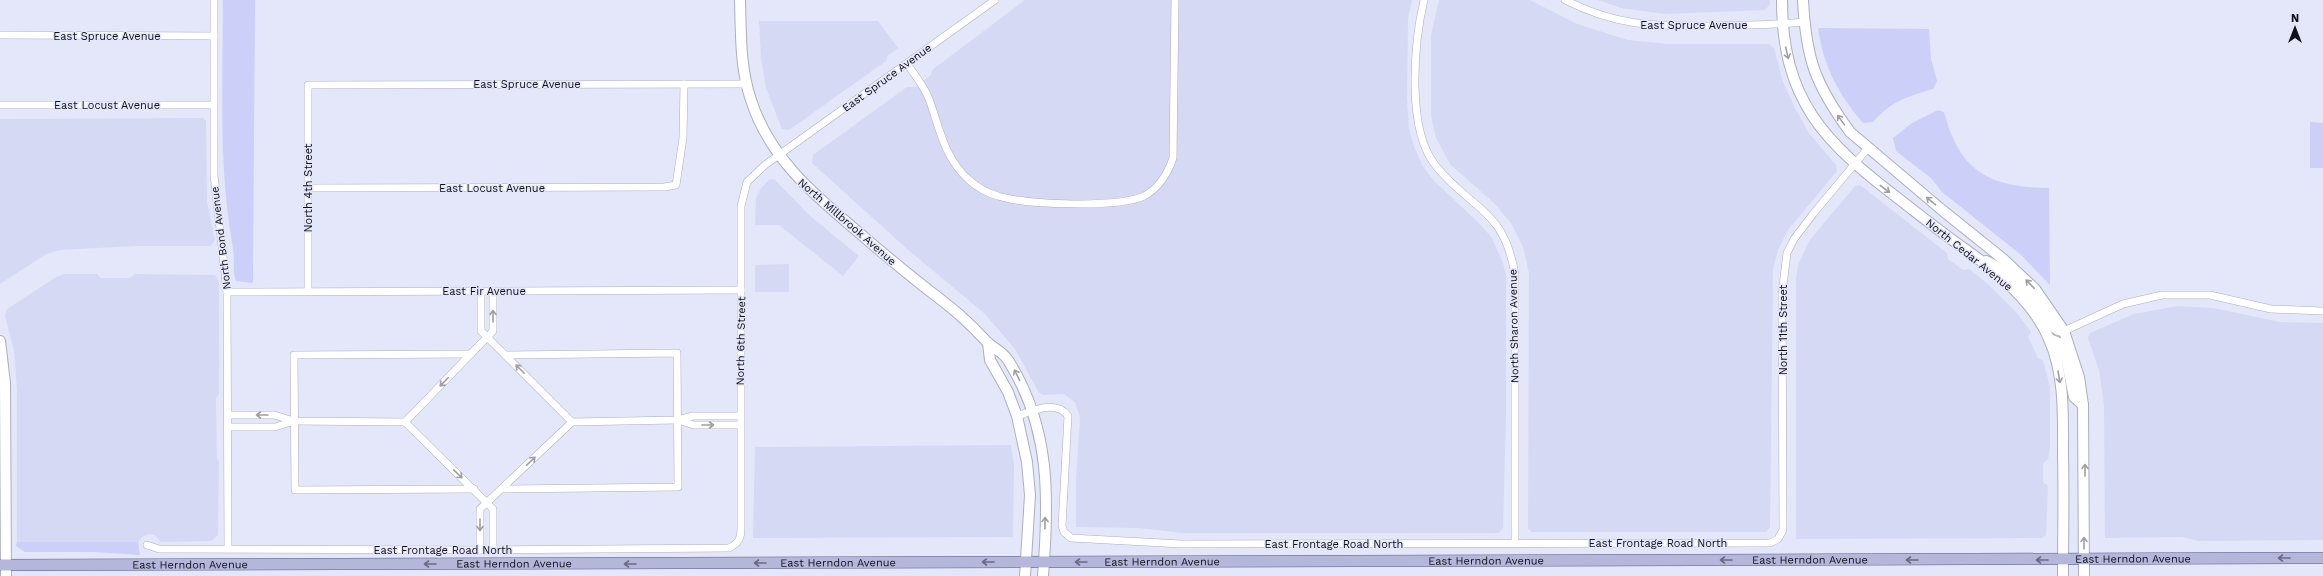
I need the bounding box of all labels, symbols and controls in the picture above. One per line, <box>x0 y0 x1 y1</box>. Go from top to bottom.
north arrow <box>2275 8 2315 48</box>
text: N <box>2291 12 2299 25</box>
street label: East Spruce Avenue <box>1640 19 1748 32</box>
street label: East Spruce Avenue <box>53 30 161 43</box>
street label: East Spruce Avenue <box>840 41 934 115</box>
one-way arrow <box>1783 46 1791 59</box>
street label: East Spruce Avenue <box>473 78 581 91</box>
street label: East Locust Avenue <box>54 99 160 112</box>
one-way arrow <box>1837 114 1845 125</box>
street label: North 4th Street <box>302 143 315 232</box>
street label: North Millbrook Avenue <box>795 176 899 268</box>
street label: East Locust Avenue <box>439 182 545 195</box>
one-way arrow <box>1880 184 1891 193</box>
street label: North Bond Avenue <box>208 186 234 290</box>
one-way arrow <box>1925 196 1936 205</box>
street label: North Cedar Avenue <box>1923 216 2015 294</box>
street label: North Sharon Avenue <box>1507 269 1521 383</box>
one-way arrow <box>2026 279 2035 289</box>
street label: North 11th Street <box>1777 284 1790 375</box>
street label: East Fir Avenue <box>442 285 526 298</box>
street label: North 6th Street <box>734 296 748 386</box>
one-way arrow <box>489 310 497 323</box>
one-way arrow <box>515 364 525 374</box>
one-way arrow <box>1012 370 1020 382</box>
one-way arrow <box>2055 370 2063 383</box>
one-way arrow <box>439 377 449 387</box>
one-way arrow <box>256 411 269 419</box>
one-way arrow <box>701 421 714 429</box>
one-way arrow <box>526 456 536 466</box>
one-way arrow <box>2081 464 2088 477</box>
one-way arrow <box>453 469 463 478</box>
one-way arrow <box>1041 517 1049 530</box>
one-way arrow <box>476 518 484 531</box>
street label: East Frontage Road North <box>1589 537 1727 550</box>
one-way arrow <box>2080 537 2088 550</box>
street label: East Frontage Road North <box>1265 538 1403 551</box>
street label: East Frontage Road North <box>374 544 512 557</box>
street label: East Herndon Avenue <box>2075 552 2191 565</box>
street label: East Herndon Avenue <box>1752 553 1868 566</box>
street label: East Herndon Avenue <box>1428 554 1544 567</box>
one-way arrow <box>2278 554 2291 562</box>
street label: East Herndon Avenue <box>1104 555 1220 568</box>
street label: East Herndon Avenue <box>780 556 896 569</box>
one-way arrow <box>1720 556 1733 564</box>
one-way arrow <box>1906 556 1919 564</box>
one-way arrow <box>2036 556 2049 564</box>
street label: East Herndon Avenue <box>456 557 572 570</box>
street label: East Herndon Avenue <box>132 558 248 571</box>
one-way arrow <box>982 558 995 566</box>
one-way arrow <box>1075 558 1088 566</box>
one-way arrow <box>754 559 767 567</box>
one-way arrow <box>424 560 437 568</box>
one-way arrow <box>624 560 637 568</box>

